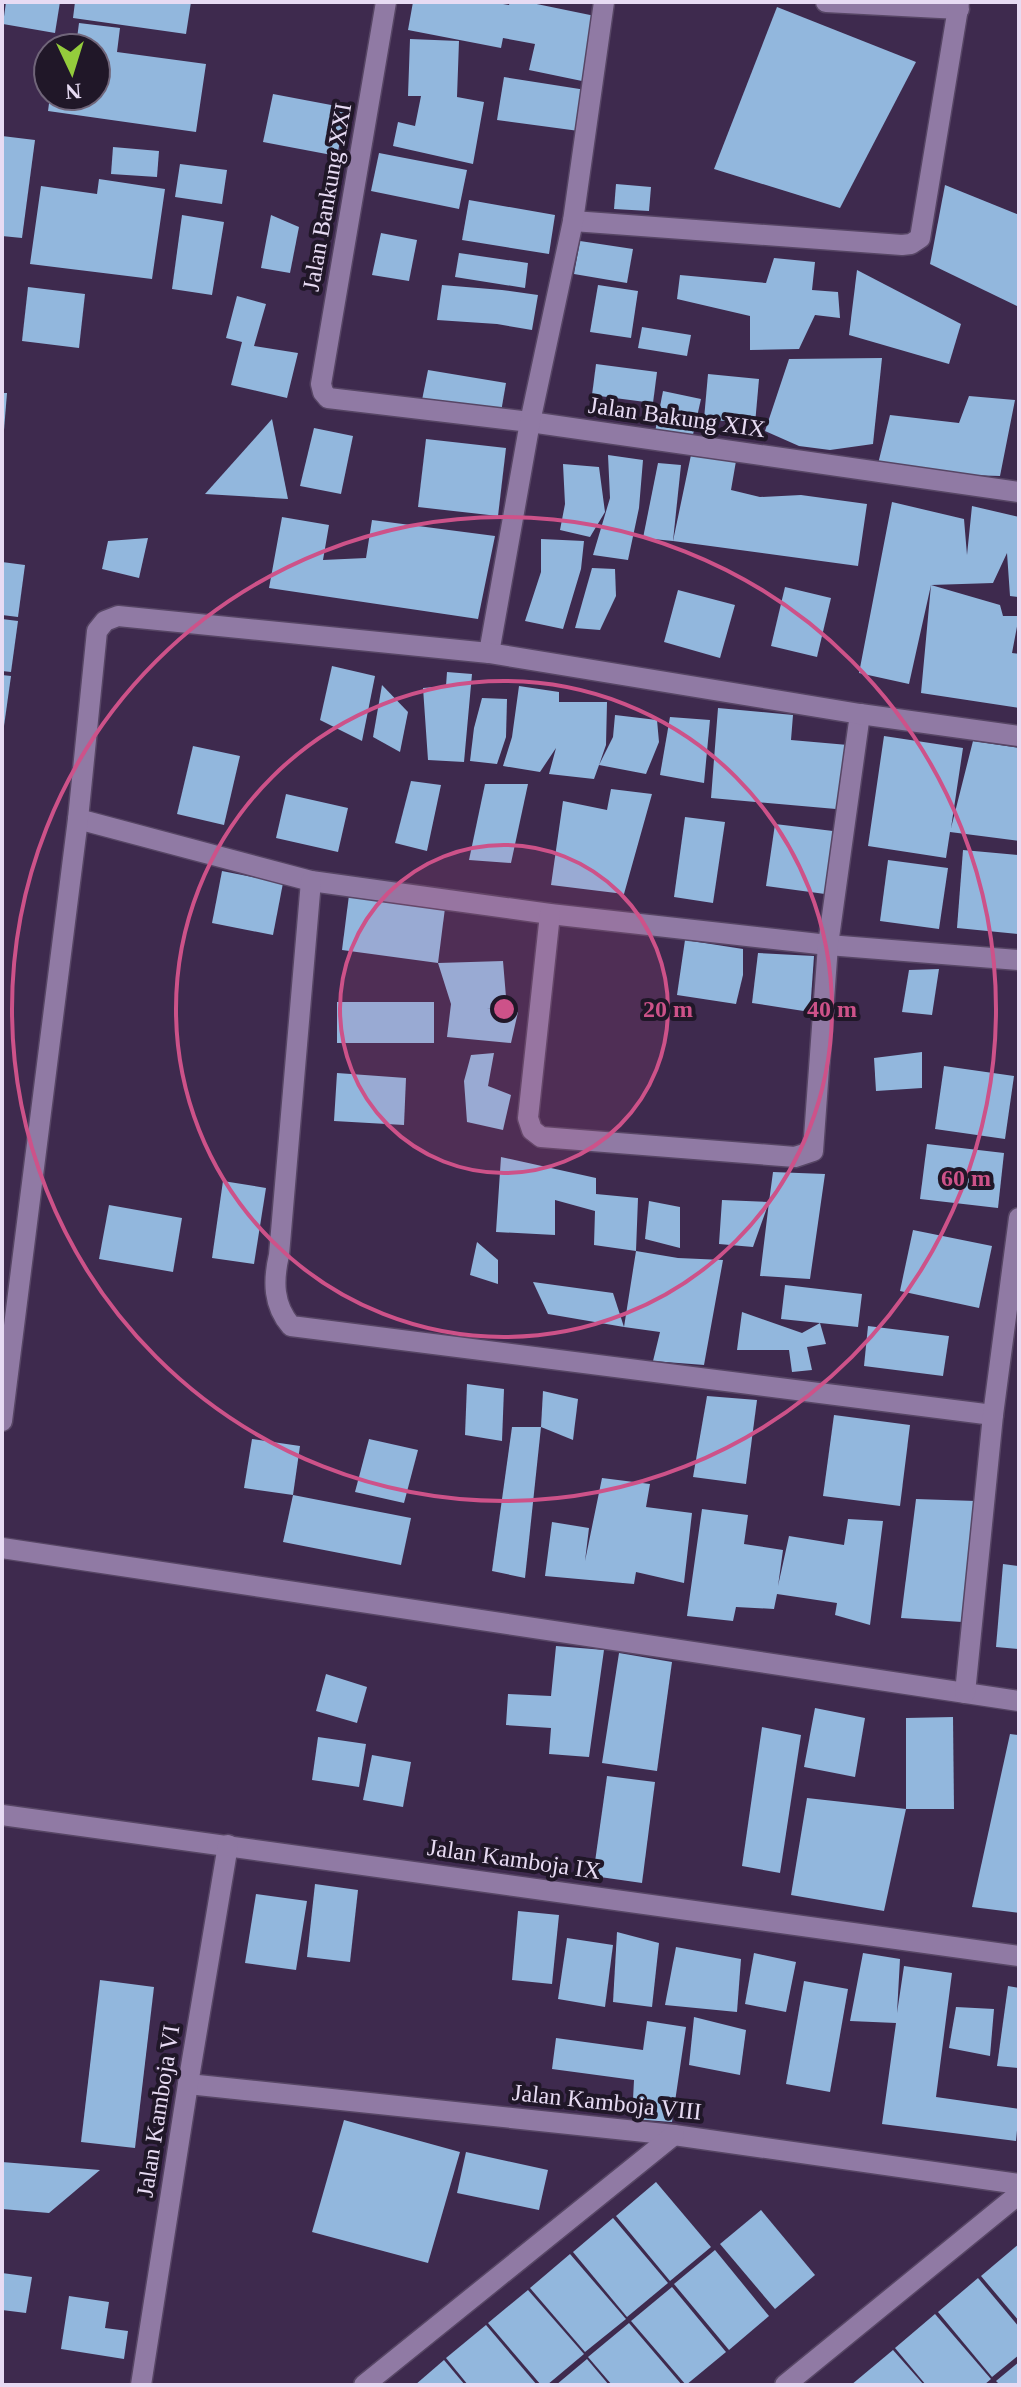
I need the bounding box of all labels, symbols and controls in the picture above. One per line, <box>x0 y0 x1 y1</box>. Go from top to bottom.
north arrow <box>32 32 112 112</box>
text: N <box>64 78 82 104</box>
street label: Jalan Bankung XXI <box>298 101 356 293</box>
street label: Jalan Bakung XIX <box>587 392 767 442</box>
centre of rings <box>490 995 518 1023</box>
text: 20 m <box>643 996 693 1022</box>
text: 40 m <box>807 996 857 1022</box>
text: 60 m <box>941 1165 991 1191</box>
street label: Jalan Kamboja IX <box>426 1834 602 1884</box>
street label: Jalan Kamboja VI <box>132 2023 184 2199</box>
street label: Jalan Kamboja VIII <box>511 2079 703 2125</box>

